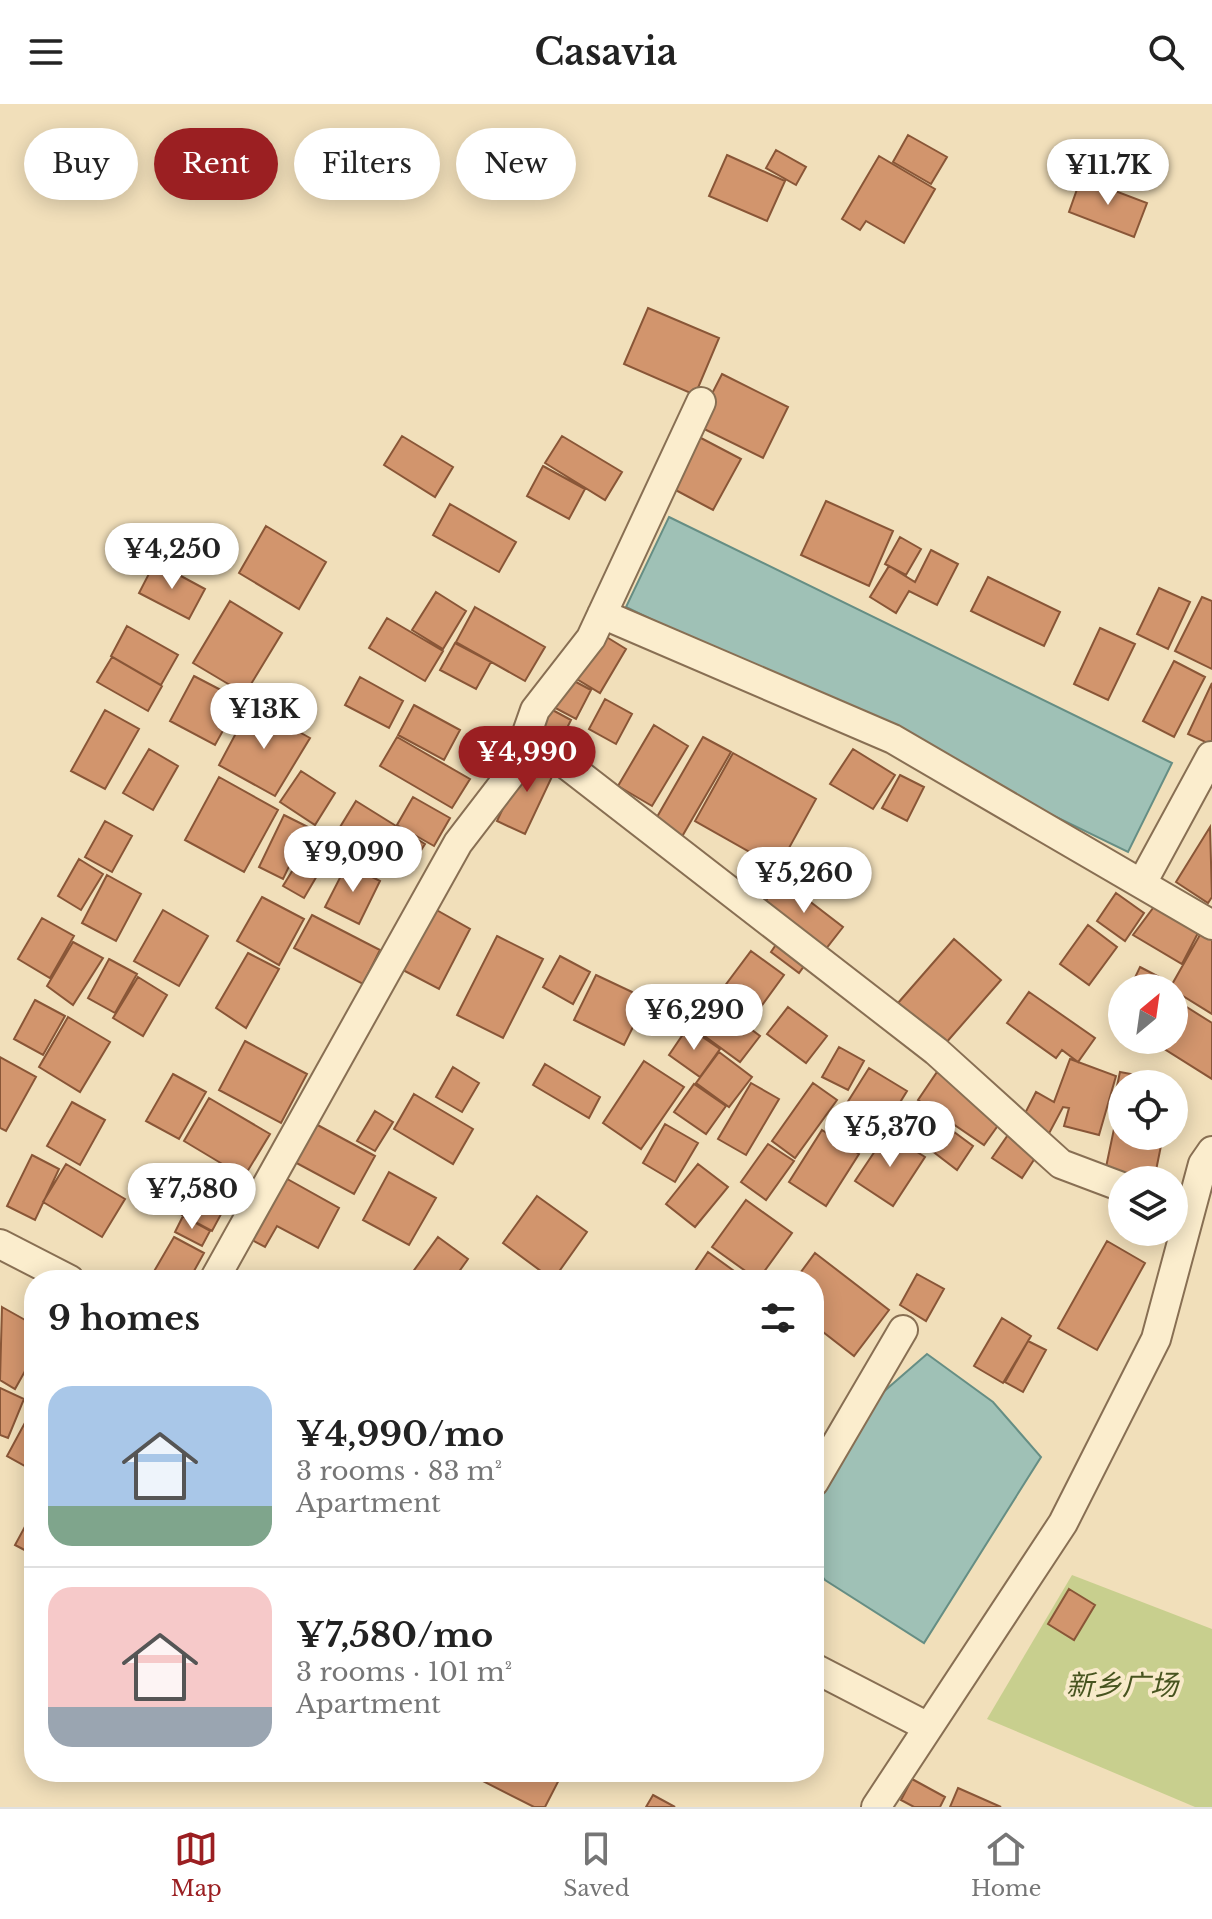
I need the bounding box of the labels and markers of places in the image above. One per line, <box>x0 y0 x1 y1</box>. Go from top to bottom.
pin: ¥11.7K <box>1043 139 1173 207</box>
pin: ¥4,250 <box>107 523 237 591</box>
pin: ¥13K <box>217 683 311 751</box>
pin: ¥4,990 <box>462 726 592 794</box>
pin: ¥9,090 <box>288 826 418 894</box>
pin: ¥5,260 <box>739 847 869 915</box>
pin: ¥6,290 <box>629 984 759 1052</box>
pin: ¥5,370 <box>825 1101 955 1169</box>
pin: ¥7,580 <box>127 1163 257 1231</box>

